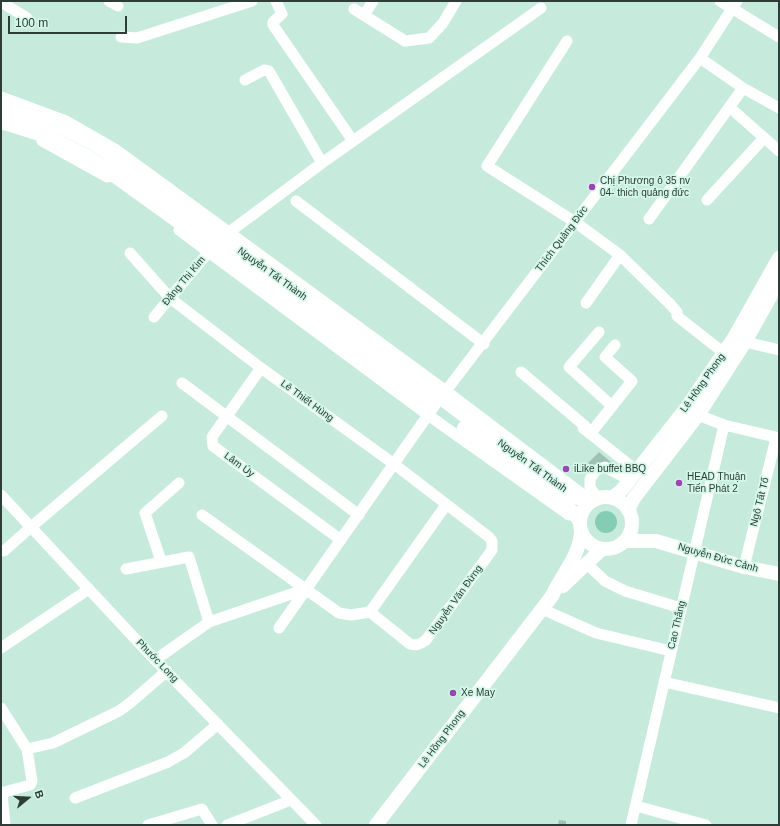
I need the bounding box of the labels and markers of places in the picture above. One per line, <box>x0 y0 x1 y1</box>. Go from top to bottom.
place label: Chị Phương ô 35 nv 04- thich quảng đức <box>600 175 690 198</box>
marker: Chị Phương ô 35 nv 04- thich quảng đức <box>587 182 597 192</box>
place label: iLike buffet BBQ <box>574 463 646 475</box>
marker: iLike buffet BBQ <box>561 464 571 474</box>
place label: HEAD Thuận Tiến Phát 2 <box>687 471 746 494</box>
marker: HEAD Thuận Tiến Phát 2 <box>674 478 684 488</box>
place label: Xe May <box>461 687 495 699</box>
marker: Xe May <box>448 688 458 698</box>

